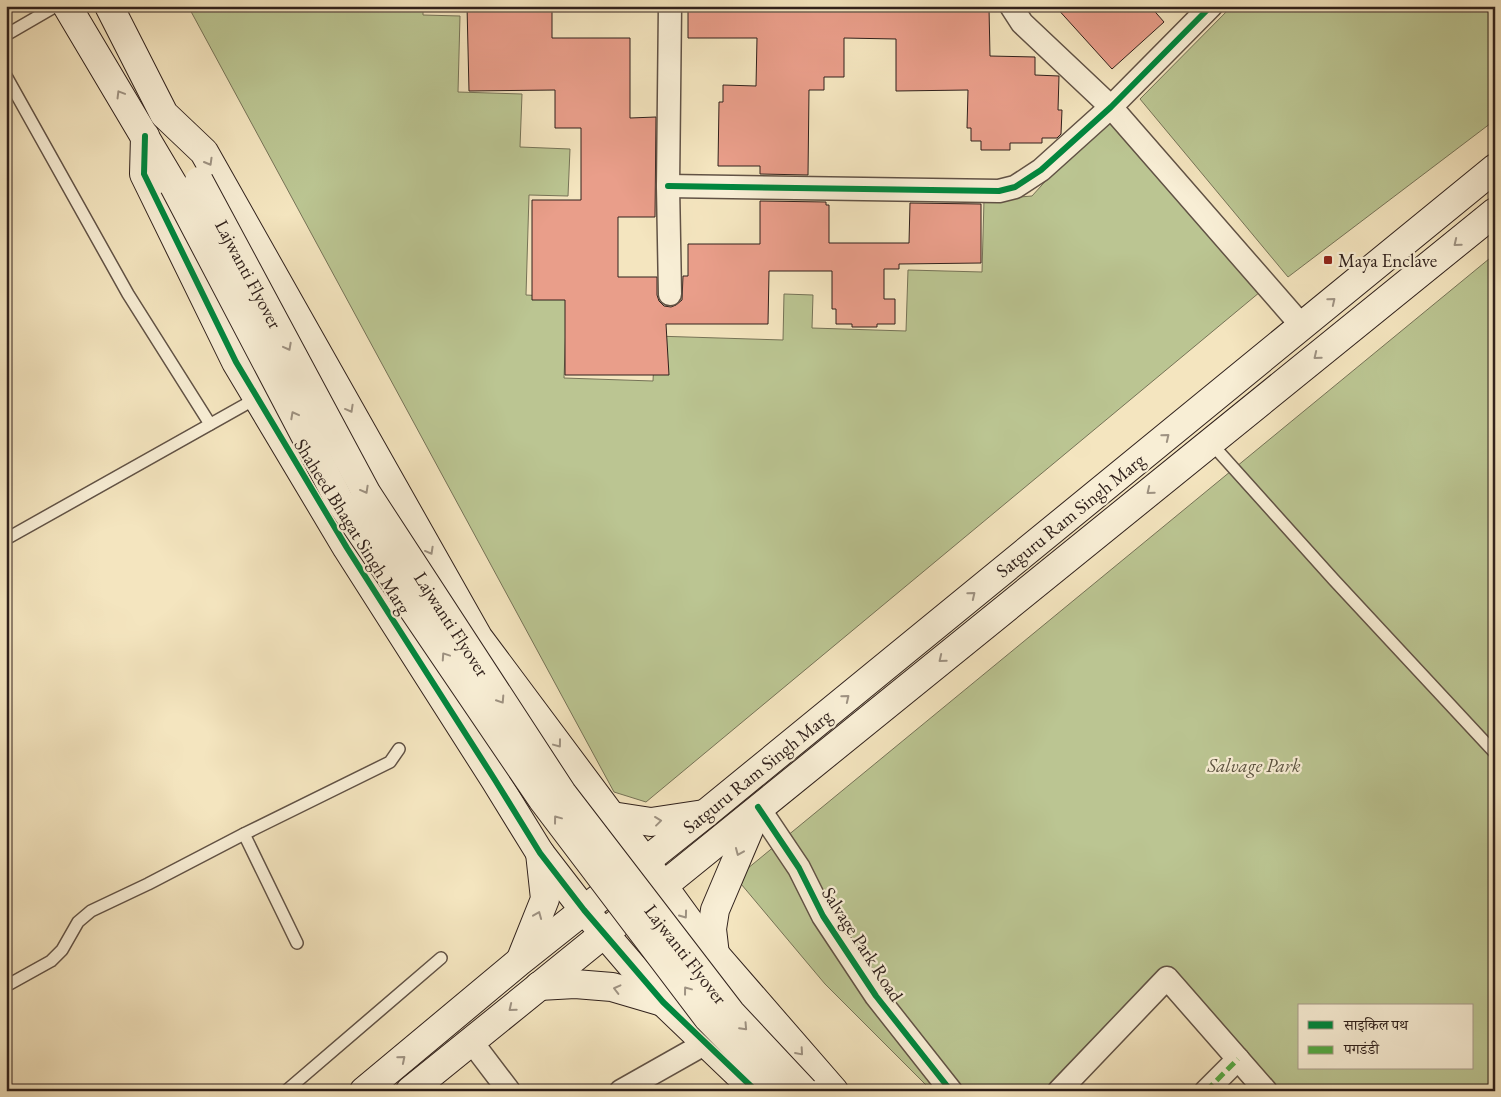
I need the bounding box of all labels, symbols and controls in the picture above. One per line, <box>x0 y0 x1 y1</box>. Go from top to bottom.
one-way arrow <box>116 91 126 100</box>
one-way arrow <box>203 156 213 165</box>
street label: Lajwanti Flyover <box>209 215 288 334</box>
one-way arrow <box>1454 237 1463 245</box>
place label: Maya Enclave <box>1338 248 1437 273</box>
marker: Maya Enclave <box>1322 254 1334 266</box>
one-way arrow <box>1326 298 1335 306</box>
one-way arrow <box>282 342 292 351</box>
one-way arrow <box>1314 351 1323 359</box>
one-way arrow <box>344 404 354 413</box>
one-way arrow <box>290 411 300 420</box>
street label: Shaheed Bhagat Singh Marg <box>288 434 417 619</box>
one-way arrow <box>1160 434 1169 442</box>
street label: Satguru Ram Singh Marg <box>991 447 1151 583</box>
one-way arrow <box>359 484 369 493</box>
one-way arrow <box>1146 486 1155 495</box>
one-way arrow <box>423 546 433 555</box>
street label: Lajwanti Flyover <box>408 567 495 682</box>
one-way arrow <box>966 593 975 601</box>
one-way arrow <box>442 652 451 662</box>
one-way arrow <box>938 654 947 663</box>
one-way arrow <box>495 694 504 703</box>
one-way arrow <box>841 694 850 703</box>
street label: Satguru Ram Singh Marg <box>678 703 838 839</box>
one-way arrow <box>552 738 561 748</box>
park label: Salvage Park <box>1206 753 1301 778</box>
one-way arrow <box>554 815 563 825</box>
one-way arrow <box>655 816 663 827</box>
one-way arrow <box>735 847 746 856</box>
street label: Salvage Park Road <box>816 882 909 1007</box>
street label: Lajwanti Flyover <box>639 899 733 1010</box>
one-way arrow <box>678 909 687 919</box>
one-way arrow <box>532 911 542 920</box>
one-way arrow <box>612 984 621 995</box>
one-way arrow <box>684 986 693 996</box>
one-way arrow <box>509 1002 518 1010</box>
legend <box>1298 1004 1474 1070</box>
text: साइकिल पथ <box>1343 1015 1409 1034</box>
one-way arrow <box>738 1021 747 1030</box>
text: पगडंडी <box>1343 1039 1380 1058</box>
one-way arrow <box>794 1046 803 1055</box>
one-way arrow <box>396 1056 405 1065</box>

